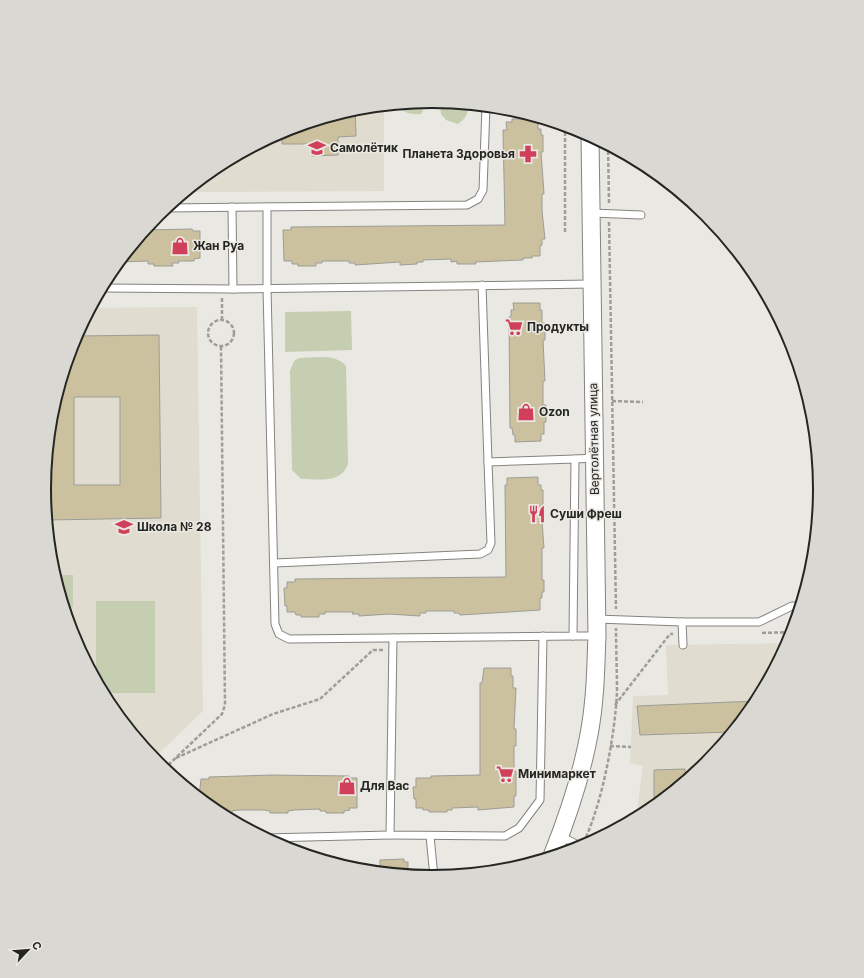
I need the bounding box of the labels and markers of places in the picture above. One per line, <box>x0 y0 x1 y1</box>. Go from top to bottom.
school or university icon: Самолётик <box>307 138 327 158</box>
place label: Самолётик <box>330 140 398 155</box>
pharmacy icon: Планета Здоровья <box>518 144 538 164</box>
place label: Планета Здоровья <box>402 146 515 161</box>
shop icon: Жан Руа <box>170 236 190 256</box>
place label: Жан Руа <box>193 238 244 253</box>
supermarket icon: Продукты <box>504 317 524 337</box>
place label: Продукты <box>527 319 589 334</box>
shop icon: Ozon <box>516 402 536 422</box>
place label: Ozon <box>539 404 570 419</box>
restaurant icon: Суши Фреш <box>527 504 547 524</box>
place label: Суши Фреш <box>550 506 622 521</box>
school or university icon: Школа № 28 <box>114 517 134 537</box>
place label: Школа № 28 <box>137 519 212 534</box>
supermarket icon: Минимаркет <box>495 764 515 784</box>
place label: Минимаркет <box>518 766 596 781</box>
shop icon: Для Вас <box>337 776 357 796</box>
place label: Для Вас <box>360 778 409 793</box>

